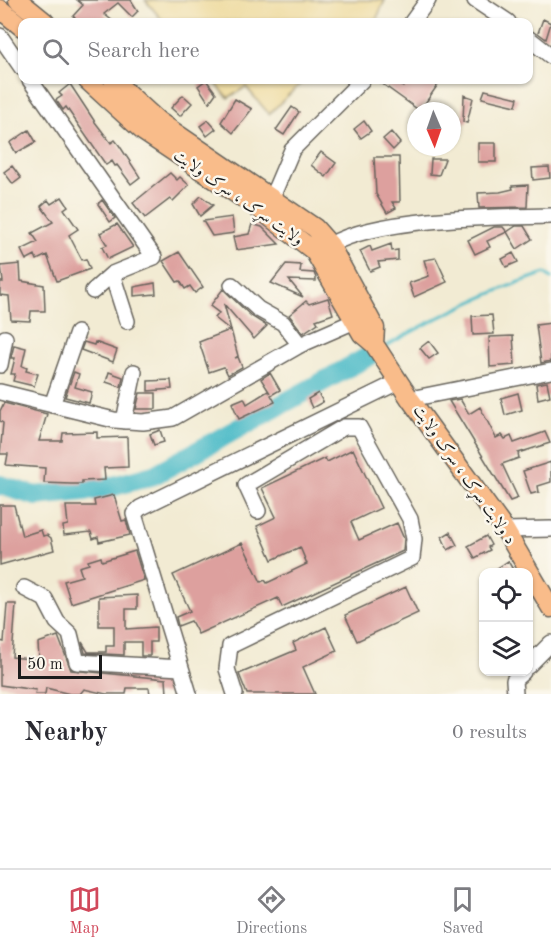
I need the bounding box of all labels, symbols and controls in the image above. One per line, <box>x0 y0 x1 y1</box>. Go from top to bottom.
search box <box>18 18 533 84</box>
icon: search <box>39 35 72 68</box>
text: Search here <box>87 40 200 62</box>
north arrow <box>407 102 461 156</box>
street label: ولایت سړک ، سرک ولایت <box>169 147 306 251</box>
street label: د ولایت سړک ، سرک ولایت <box>408 402 519 549</box>
map controls <box>479 568 533 676</box>
button: locate <box>479 568 533 622</box>
button: layers <box>479 622 533 676</box>
scale bar <box>18 652 102 680</box>
text: 50 m <box>27 657 63 673</box>
text: Nearby <box>24 720 108 746</box>
text: 0 results <box>452 723 527 743</box>
tab: Map <box>68 883 101 939</box>
tab: Directions <box>236 883 307 939</box>
tab: Saved <box>443 883 483 939</box>

